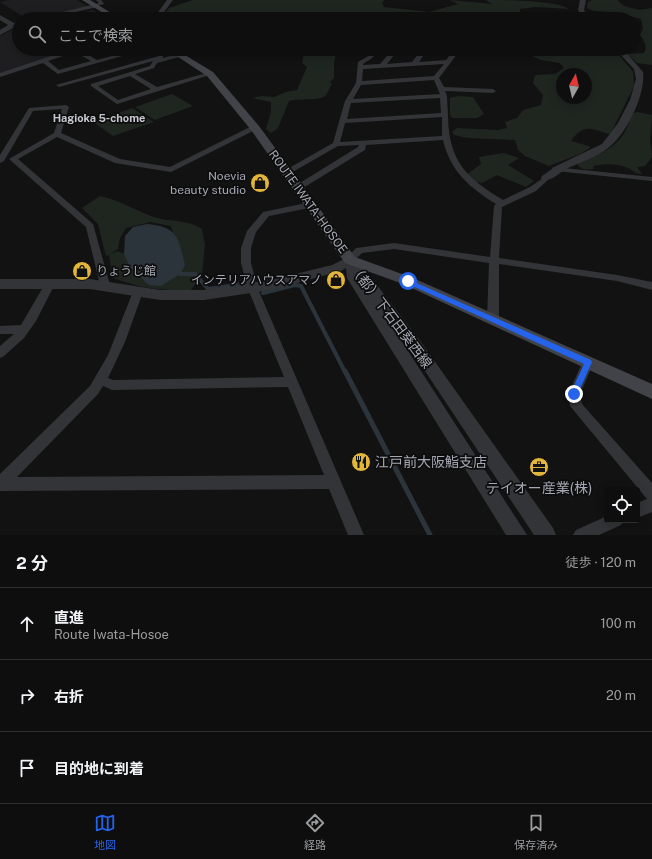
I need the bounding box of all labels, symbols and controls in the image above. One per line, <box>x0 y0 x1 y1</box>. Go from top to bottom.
search box <box>12 12 640 56</box>
icon: search <box>26 23 48 45</box>
text: ここで検索 <box>58 27 133 44</box>
north arrow <box>556 68 592 104</box>
district label: Hagioka 5-chome <box>53 112 145 124</box>
street label: ROUTE IWATA-HOSOE <box>266 148 350 256</box>
place label: Noevia beauty studio <box>170 169 246 197</box>
shop icon: Noevia beauty studio <box>249 172 271 194</box>
shop icon: りょうじ館 <box>71 260 93 282</box>
street label: （都）下石田葵西線 <box>347 261 435 371</box>
place label: りょうじ館 <box>96 264 156 278</box>
shop icon: インテリアハウスアマノ <box>325 269 347 291</box>
route start <box>399 272 417 290</box>
place label: インテリアハウスアマノ <box>191 273 322 287</box>
route end <box>565 385 583 403</box>
restaurant icon: 江戸前大阪鮨支店 <box>350 451 372 473</box>
place label: 江戸前大阪鮨支店 <box>375 454 487 470</box>
office icon: テイオー産業(株) <box>528 456 550 478</box>
place label: テイオー産業(株) <box>486 480 592 496</box>
map controls <box>604 487 640 523</box>
button: locate <box>604 487 640 523</box>
text: 2 分 <box>16 553 48 573</box>
text: 徒歩 · 120 m <box>565 555 636 570</box>
text: 直進 <box>54 609 84 626</box>
icon: ahead <box>16 613 38 635</box>
text: 100 m <box>600 616 636 631</box>
text: Route Iwata-Hosoe <box>54 627 169 642</box>
icon: right <box>16 685 38 707</box>
text: 右折 <box>54 688 84 705</box>
text: 20 m <box>606 688 636 703</box>
icon: arrive <box>16 757 38 779</box>
text: 目的地に到着 <box>54 760 144 777</box>
tab: 地図 <box>94 812 116 852</box>
tab: 経路 <box>304 812 326 852</box>
tab: 保存済み <box>514 812 558 852</box>

